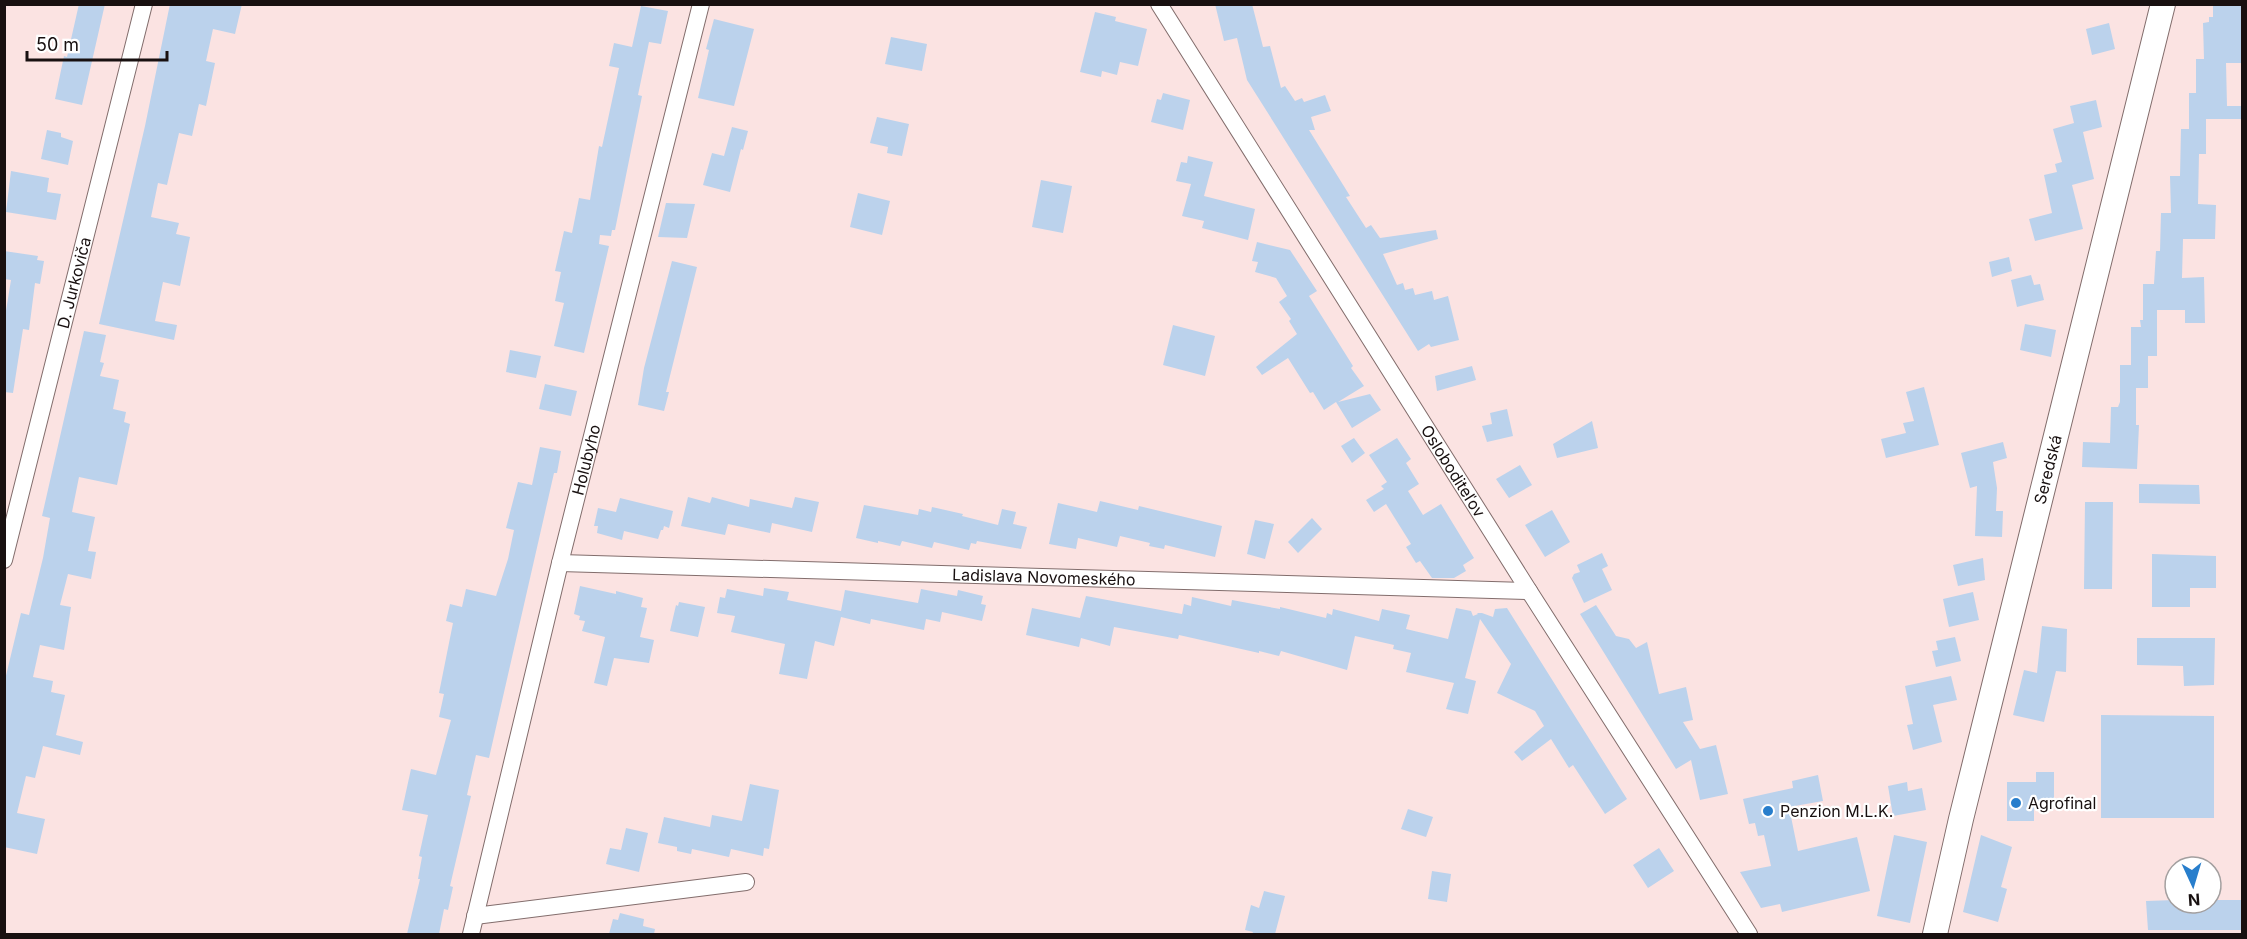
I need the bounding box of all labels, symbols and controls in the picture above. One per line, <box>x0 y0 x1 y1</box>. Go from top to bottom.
scale bar <box>27 24 166 62</box>
text: 50 m <box>36 34 79 55</box>
street label: D. Jurkoviča <box>53 235 95 331</box>
street label: Osloboditeľov <box>1417 421 1490 521</box>
street label: Holubyho <box>567 422 605 497</box>
street label: Seredská <box>2029 433 2066 506</box>
street label: Ladislava Novomeského <box>952 564 1136 590</box>
place label: Agrofinal <box>2028 793 2096 813</box>
marker: Agrofinal <box>2009 796 2023 810</box>
place label: Penzion M.L.K. <box>1780 801 1893 821</box>
marker: Penzion M.L.K. <box>1761 804 1775 818</box>
north arrow <box>2163 855 2223 915</box>
text: N <box>2187 890 2201 910</box>

